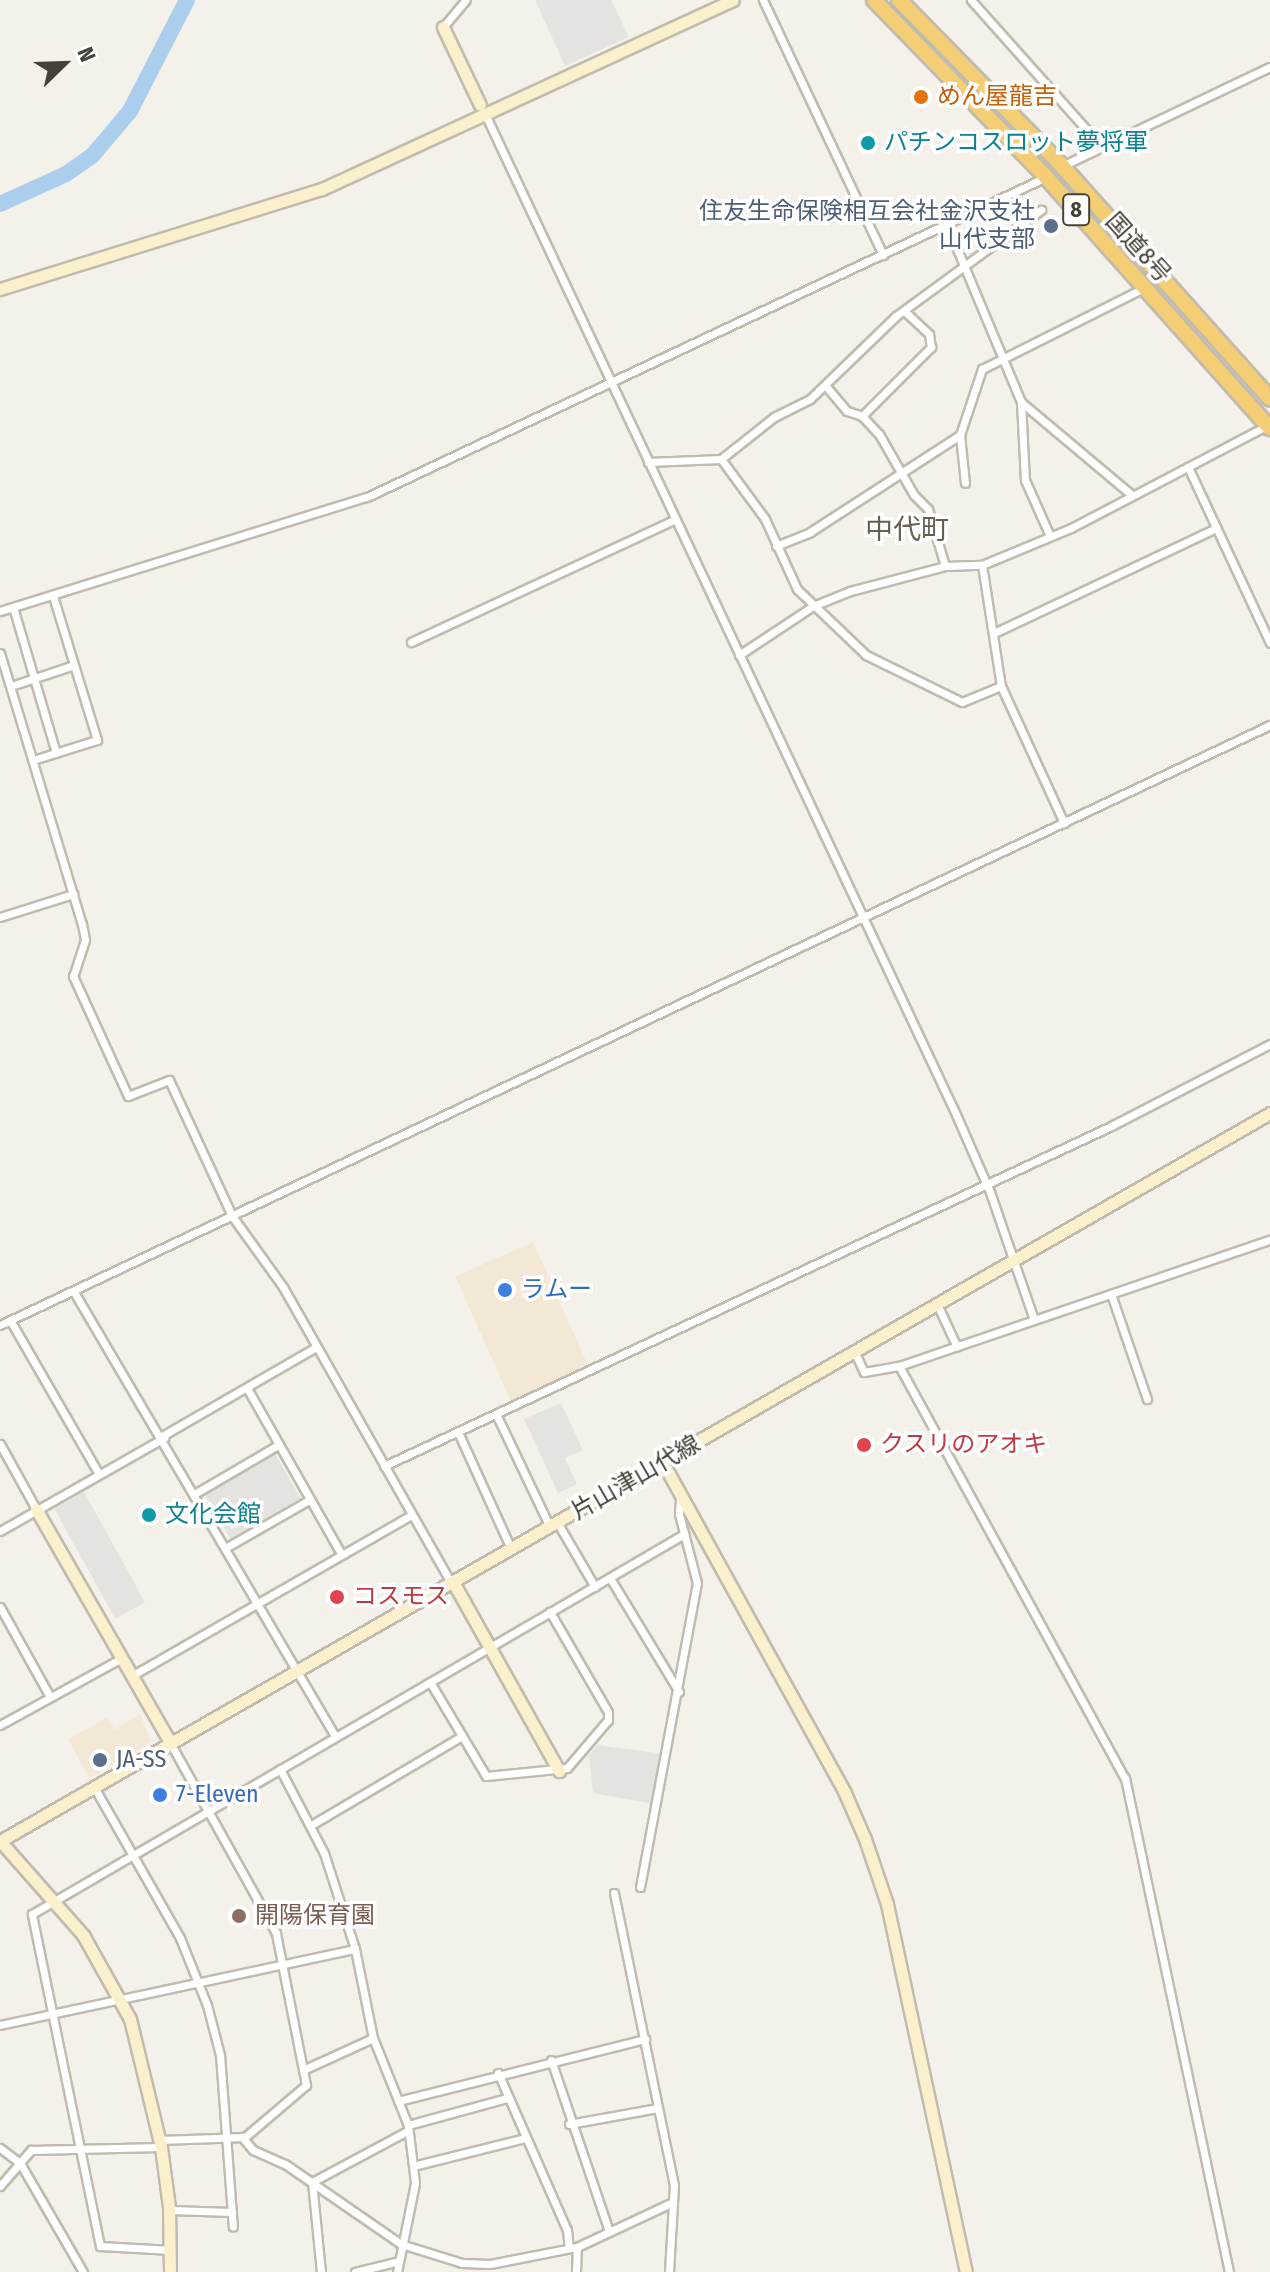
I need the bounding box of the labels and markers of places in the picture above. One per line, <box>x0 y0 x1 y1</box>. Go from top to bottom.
place label: めん屋龍吉 <box>937 83 1057 111</box>
marker: めん屋龍吉 <box>912 88 930 106</box>
place label: パチンコスロット夢将軍 <box>884 129 1148 157</box>
marker: パチンコスロット夢将軍 <box>859 134 877 152</box>
place label: 住友生命保険相互会社金沢支社 山代支部 <box>699 198 1035 254</box>
marker: 住友生命保険相互会社金沢支社 山代支部 <box>1042 217 1060 235</box>
place label: ラムー <box>521 1276 593 1304</box>
marker: ラムー <box>496 1281 514 1299</box>
place label: クスリのアオキ <box>880 1431 1048 1459</box>
marker: クスリのアオキ <box>855 1436 873 1454</box>
place label: 文化会館 <box>165 1501 261 1529</box>
marker: 文化会館 <box>140 1506 158 1524</box>
place label: コスモス <box>353 1583 449 1611</box>
marker: コスモス <box>328 1588 346 1606</box>
place label: JA-SS <box>116 1746 166 1774</box>
marker: JA-SS <box>91 1751 109 1769</box>
place label: 7-Eleven <box>176 1781 259 1809</box>
marker: 7-Eleven <box>151 1786 169 1804</box>
place label: 開陽保育園 <box>255 1902 375 1930</box>
marker: 開陽保育園 <box>230 1907 248 1925</box>

